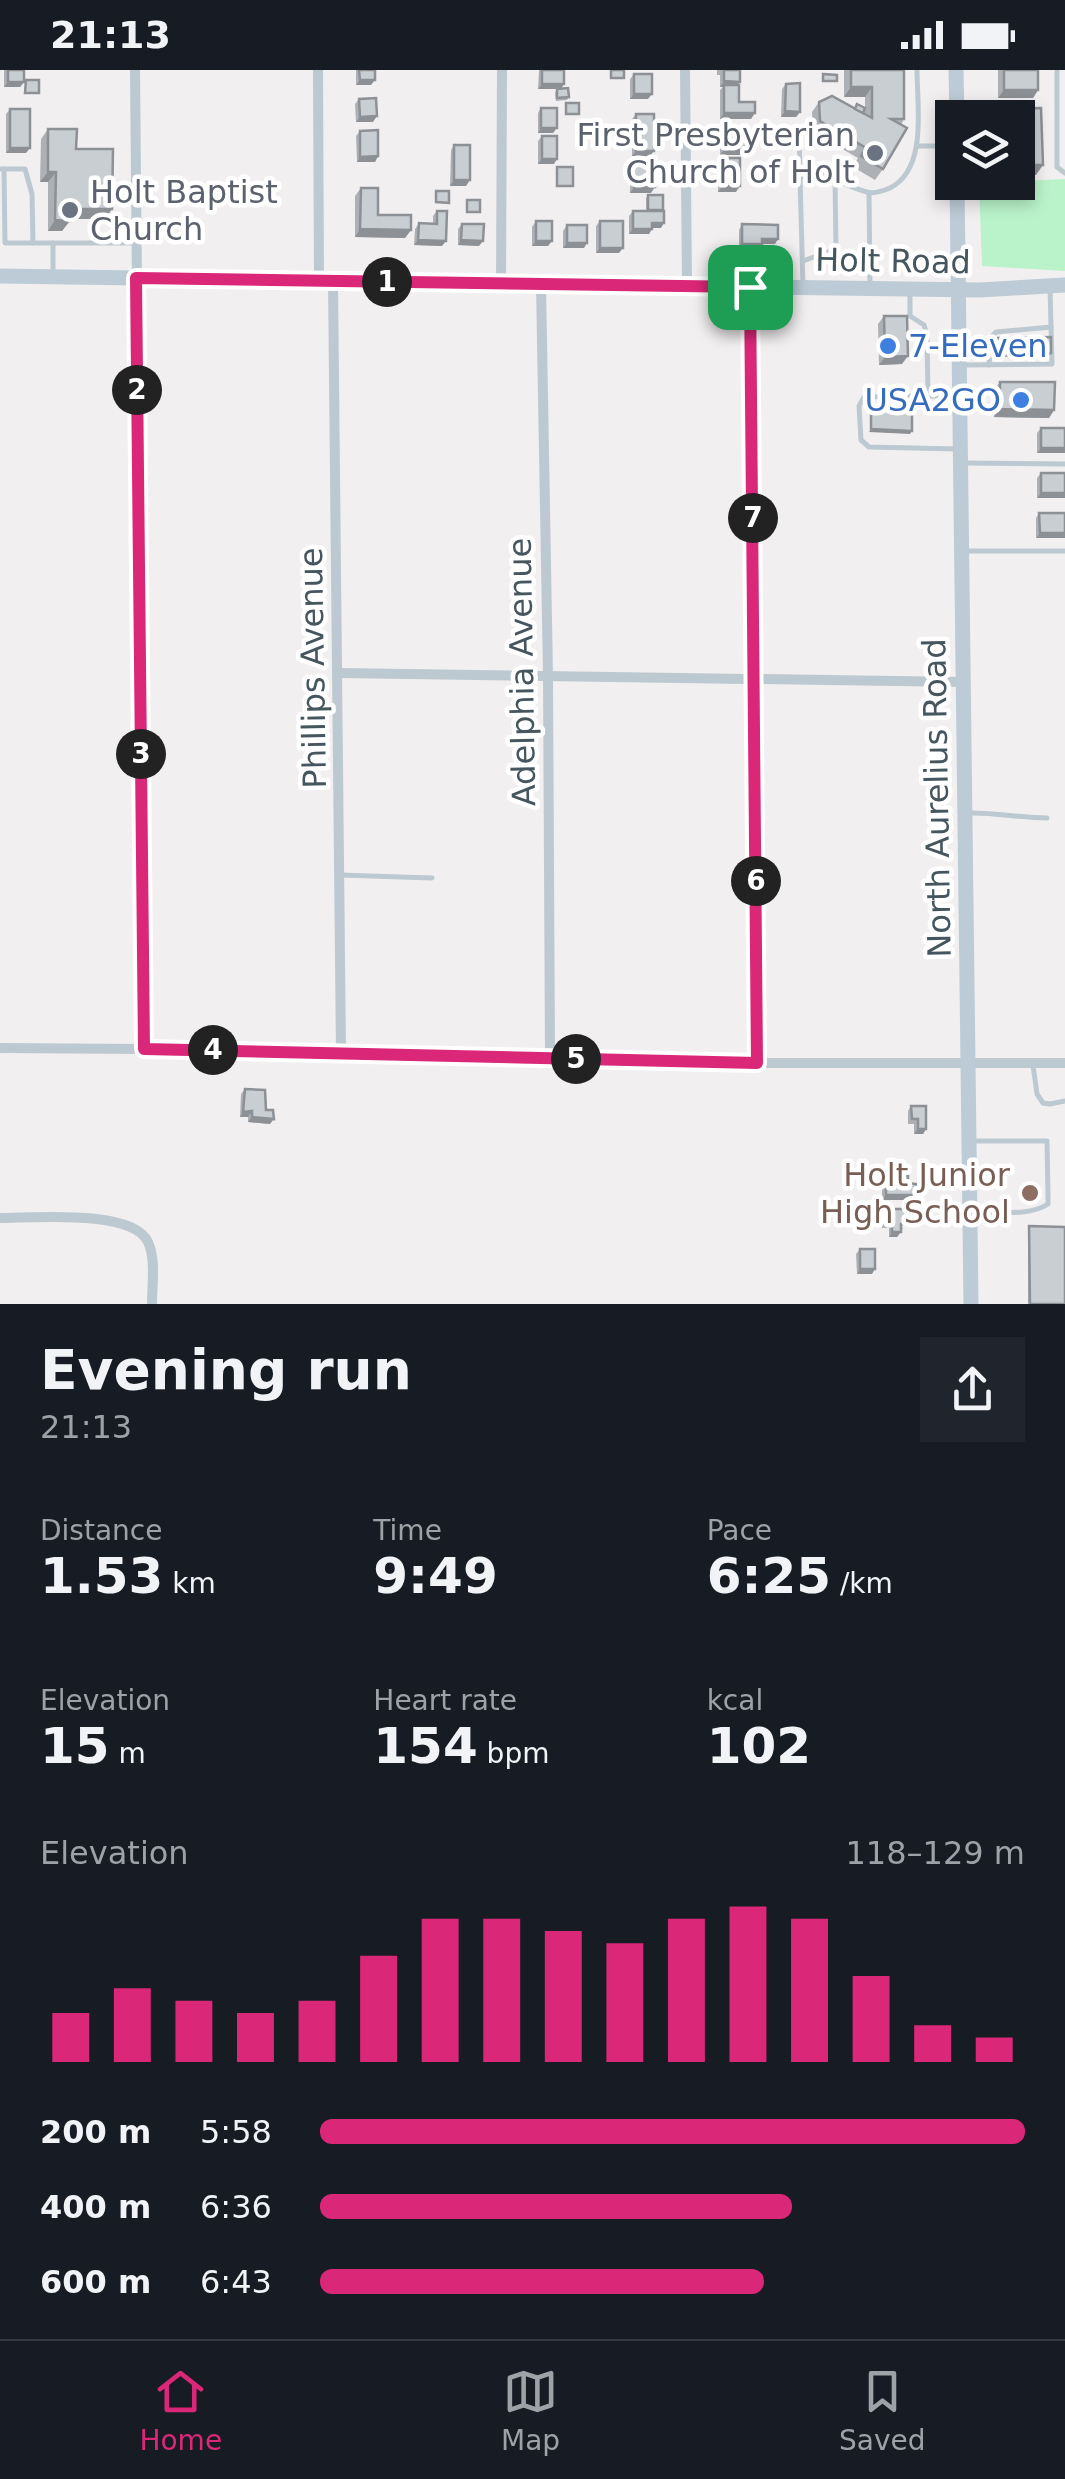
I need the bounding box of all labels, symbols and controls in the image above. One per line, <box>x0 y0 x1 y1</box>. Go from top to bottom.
text: 21:13 <box>50 13 171 57</box>
map controls <box>935 100 1035 200</box>
button: layers <box>935 100 1035 200</box>
place label: First Presbyterian Church of Holt <box>577 116 855 191</box>
marker: First Presbyterian Church of Holt <box>864 142 886 164</box>
place label: Holt Baptist Church <box>90 173 278 248</box>
marker: Holt Baptist Church <box>59 199 81 221</box>
street label: Holt Road <box>815 241 971 281</box>
pin <box>708 245 793 330</box>
pin: 1 <box>362 257 412 307</box>
icon: arrive <box>723 260 778 315</box>
text: 1 <box>377 265 397 298</box>
place label: 7-Eleven <box>908 327 1048 365</box>
marker: 7-Eleven <box>877 335 899 357</box>
pin: 2 <box>112 365 162 415</box>
text: 2 <box>127 373 147 406</box>
place label: USA2GO <box>864 381 1001 419</box>
marker: USA2GO <box>1010 389 1032 411</box>
pin: 7 <box>728 493 778 543</box>
text: 7 <box>743 501 763 534</box>
street label: Adelphia Avenue <box>501 538 543 806</box>
street label: Phillips Avenue <box>292 547 334 789</box>
street label: North Aurelius Road <box>915 638 959 958</box>
pin: 3 <box>116 729 166 779</box>
text: 3 <box>131 737 151 770</box>
pin: 6 <box>731 856 781 906</box>
text: 6 <box>746 864 766 897</box>
pin: 4 <box>188 1025 238 1075</box>
text: 4 <box>203 1033 223 1066</box>
pin: 5 <box>551 1034 601 1084</box>
text: 5 <box>566 1042 586 1075</box>
place label: Holt Junior High School <box>820 1156 1011 1231</box>
marker: Holt Junior High School <box>1019 1182 1041 1204</box>
button: share <box>920 1337 1025 1442</box>
text: Evening run <box>40 1338 412 1402</box>
text: 21:13 <box>40 1408 132 1446</box>
text: Distance <box>40 1514 162 1547</box>
text: Time <box>373 1514 442 1547</box>
text: Pace <box>707 1514 772 1547</box>
text: 1.53 <box>40 1547 163 1605</box>
text: 9:49 <box>373 1547 498 1605</box>
text: 6:25 <box>707 1547 831 1605</box>
text: km <box>163 1567 216 1600</box>
text: /km <box>831 1567 893 1600</box>
text: Elevation <box>40 1684 170 1717</box>
text: Heart rate <box>373 1684 517 1717</box>
text: kcal <box>707 1684 763 1717</box>
text: 15 <box>40 1717 110 1775</box>
text: 154 <box>373 1717 478 1775</box>
text: 102 <box>707 1717 811 1775</box>
text: m <box>110 1737 146 1770</box>
text: bpm <box>478 1737 549 1770</box>
text: Elevation <box>40 1834 189 1872</box>
text: 118–129 m <box>846 1834 1025 1872</box>
text: 200 m <box>40 2113 151 2151</box>
text: 5:58 <box>200 2113 272 2151</box>
text: 400 m <box>40 2188 151 2226</box>
text: 6:36 <box>200 2188 272 2226</box>
text: 600 m <box>40 2263 151 2301</box>
text: 6:43 <box>200 2263 272 2301</box>
tab: Home <box>139 2364 222 2457</box>
tab: Map <box>501 2364 560 2457</box>
tab: Saved <box>839 2364 926 2457</box>

